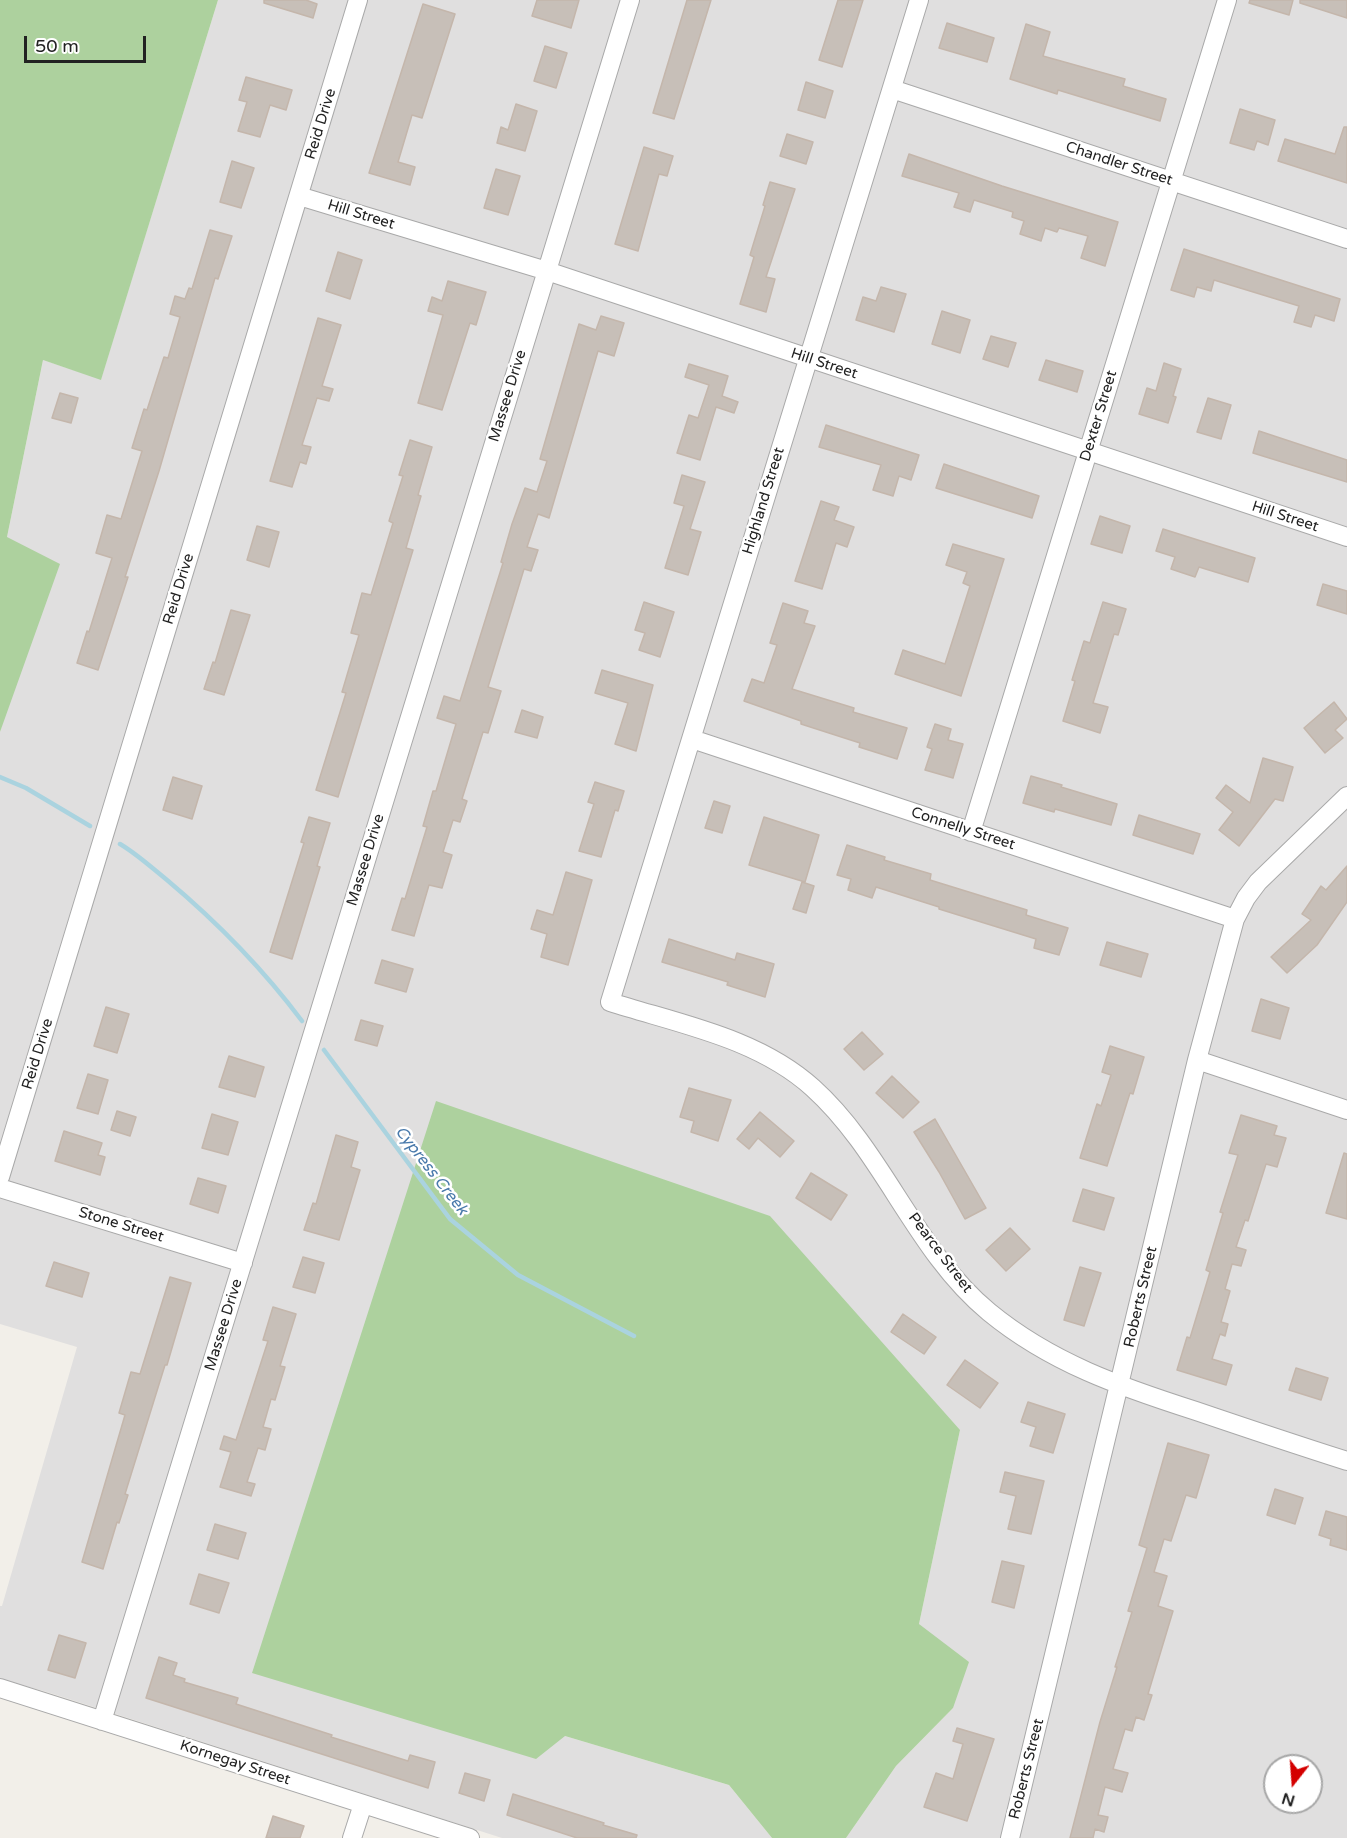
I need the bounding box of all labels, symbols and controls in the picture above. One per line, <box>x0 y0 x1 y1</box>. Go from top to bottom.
scale bar <box>27 24 148 62</box>
text: 50 m <box>35 35 79 57</box>
street label: Reid Drive <box>302 86 340 162</box>
street label: Chandler Street <box>1063 138 1175 190</box>
street label: Hill Street <box>325 196 397 234</box>
street label: Hill Street <box>788 345 860 383</box>
street label: Massee Drive <box>485 348 531 444</box>
street label: Dexter Street <box>1077 368 1121 464</box>
street label: Highland Street <box>739 445 789 557</box>
street label: Hill Street <box>1249 498 1321 536</box>
street label: Reid Drive <box>160 551 198 627</box>
street label: Connelly Street <box>909 804 1017 854</box>
street label: Massee Drive <box>343 812 389 908</box>
street label: Reid Drive <box>19 1016 57 1092</box>
water label: Cypress Creek <box>390 1123 472 1219</box>
street label: Stone Street <box>76 1204 166 1246</box>
street label: Pearce Street <box>904 1209 976 1297</box>
street label: Roberts Street <box>1121 1245 1161 1349</box>
street label: Massee Drive <box>201 1277 247 1373</box>
street label: Roberts Street <box>1006 1717 1048 1821</box>
street label: Kornegay Street <box>177 1737 293 1789</box>
north arrow <box>1263 1754 1323 1814</box>
text: N <box>1279 1788 1297 1811</box>

